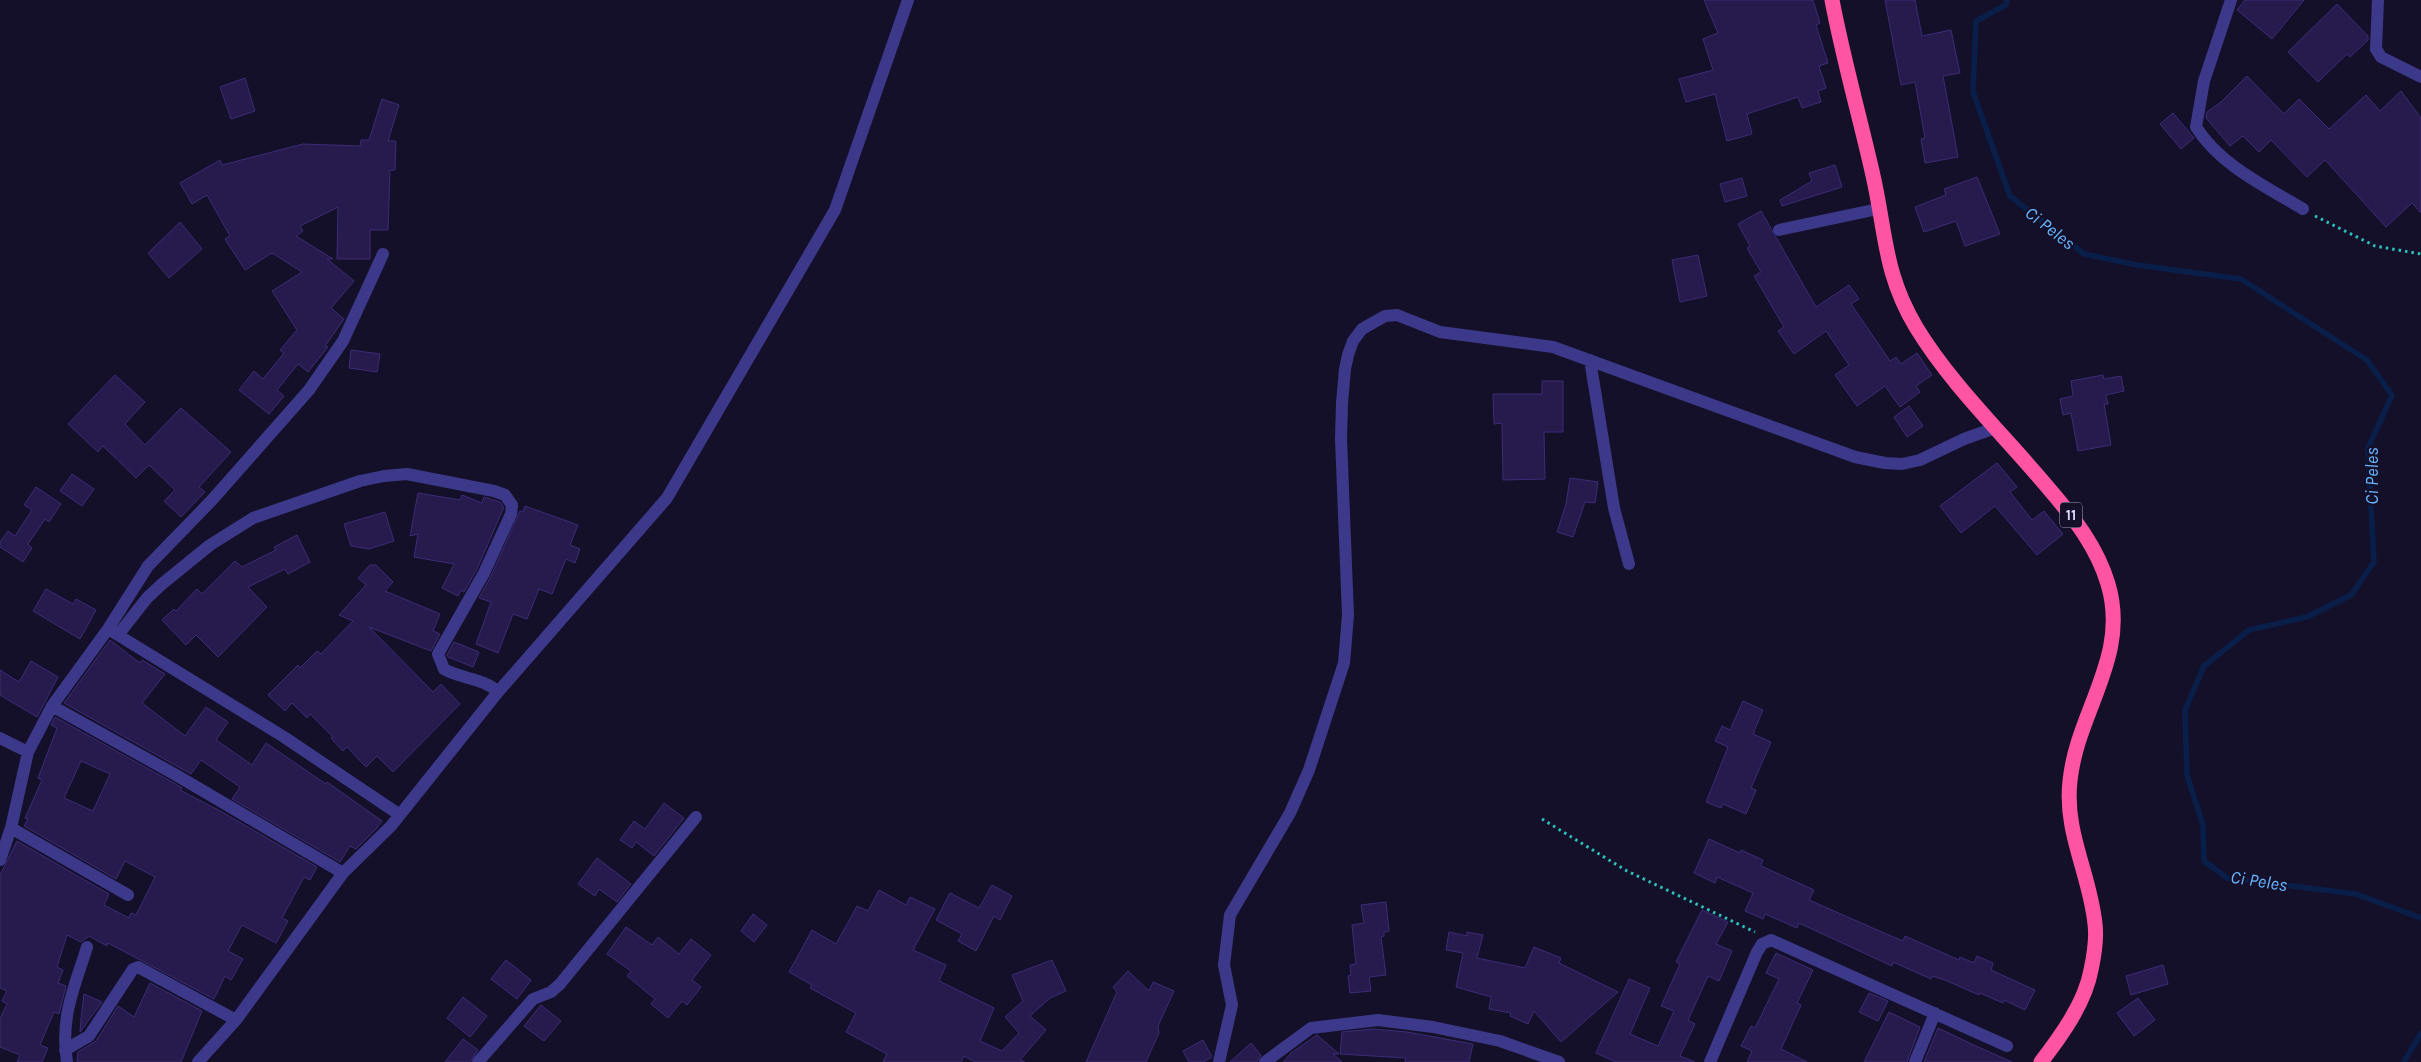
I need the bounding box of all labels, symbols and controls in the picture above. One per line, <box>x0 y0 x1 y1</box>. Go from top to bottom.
water label: Ci Peles <box>2021 202 2079 254</box>
water label: Ci Peles <box>2361 447 2383 505</box>
road number: 11 <box>2060 502 2082 528</box>
water label: Ci Peles <box>2229 866 2289 896</box>

